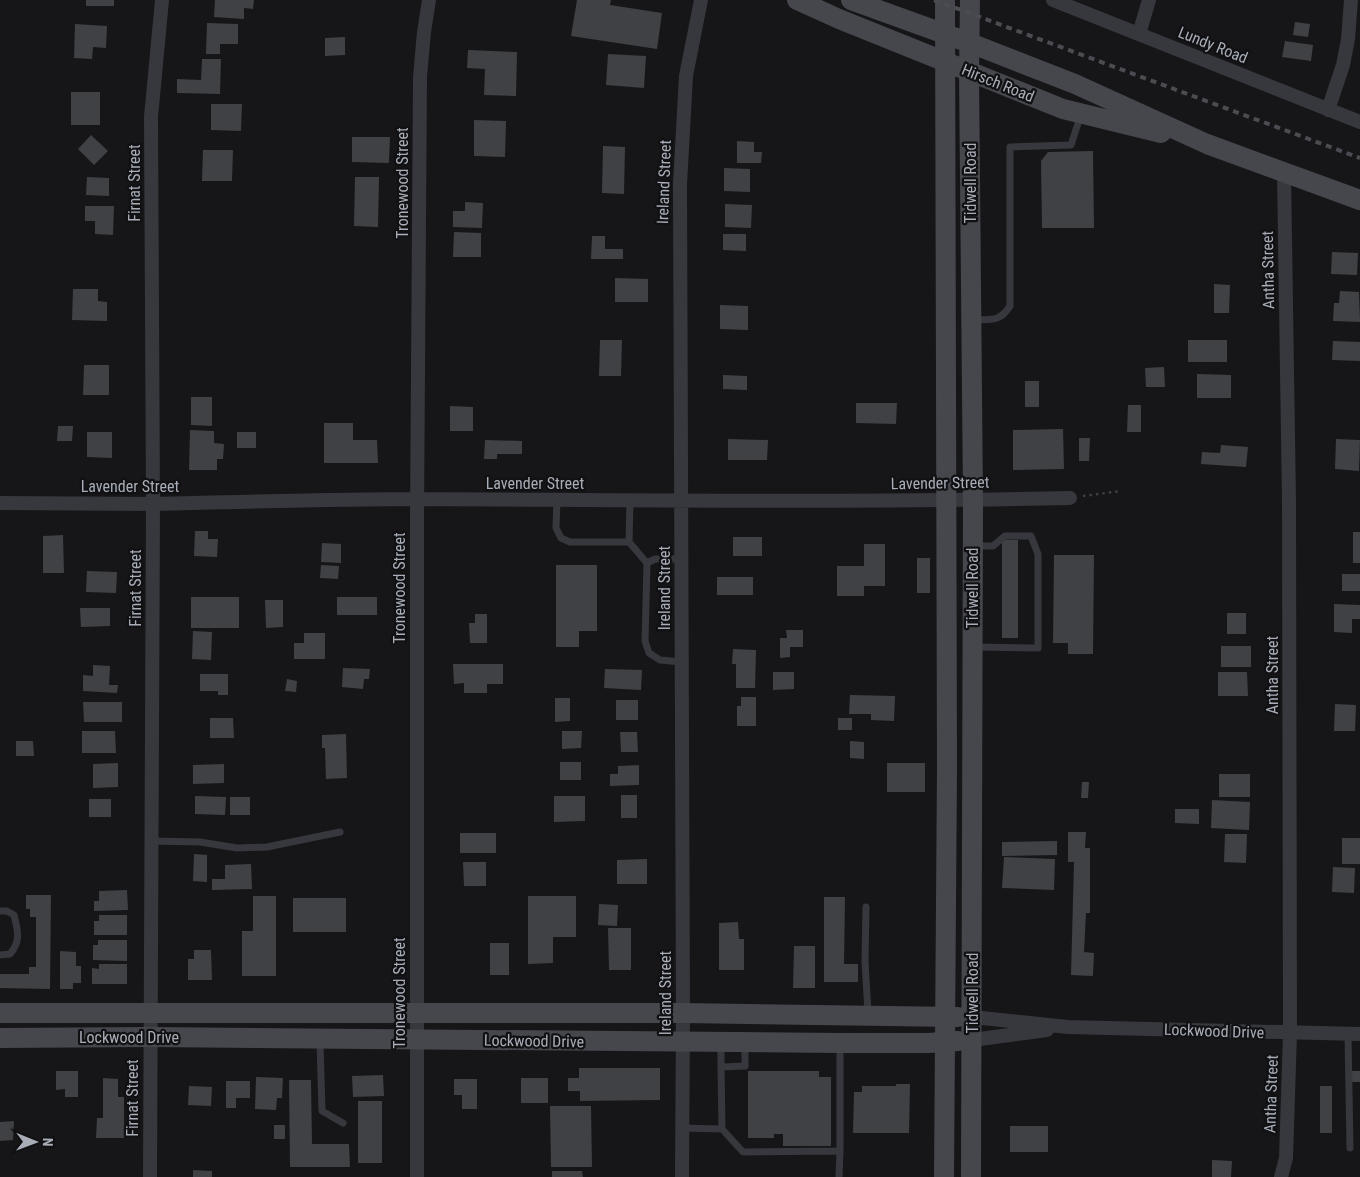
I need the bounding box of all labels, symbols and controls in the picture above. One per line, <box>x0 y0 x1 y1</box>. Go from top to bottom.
street label: Lundy Road <box>1176 22 1250 68</box>
street label: Hirsch Road <box>959 60 1037 106</box>
street label: Tronewood Street <box>393 127 412 239</box>
street label: Ireland Street <box>653 139 675 225</box>
street label: Tidwell Road <box>961 143 980 223</box>
street label: Firnat Street <box>125 144 144 222</box>
street label: Antha Street <box>1258 230 1278 309</box>
street label: Lavender Street <box>891 473 990 493</box>
street label: Lavender Street <box>486 474 585 493</box>
street label: Lavender Street <box>81 477 180 496</box>
street label: Tronewood Street <box>390 532 409 644</box>
street label: Ireland Street <box>655 546 674 630</box>
street label: Tidwell Road <box>963 548 982 628</box>
street label: Firnat Street <box>126 549 145 627</box>
street label: Antha Street <box>1263 636 1282 714</box>
street label: Tronewood Street <box>390 937 409 1049</box>
street label: Ireland Street <box>656 951 675 1035</box>
street label: Tidwell Road <box>963 953 982 1033</box>
street label: Lockwood Drive <box>1164 1020 1264 1042</box>
street label: Lockwood Drive <box>79 1028 179 1047</box>
street label: Lockwood Drive <box>484 1031 584 1051</box>
street label: Antha Street <box>1260 1054 1282 1133</box>
street label: Firnat Street <box>123 1059 142 1137</box>
north arrow <box>10 1117 60 1167</box>
text: N <box>40 1138 56 1147</box>

